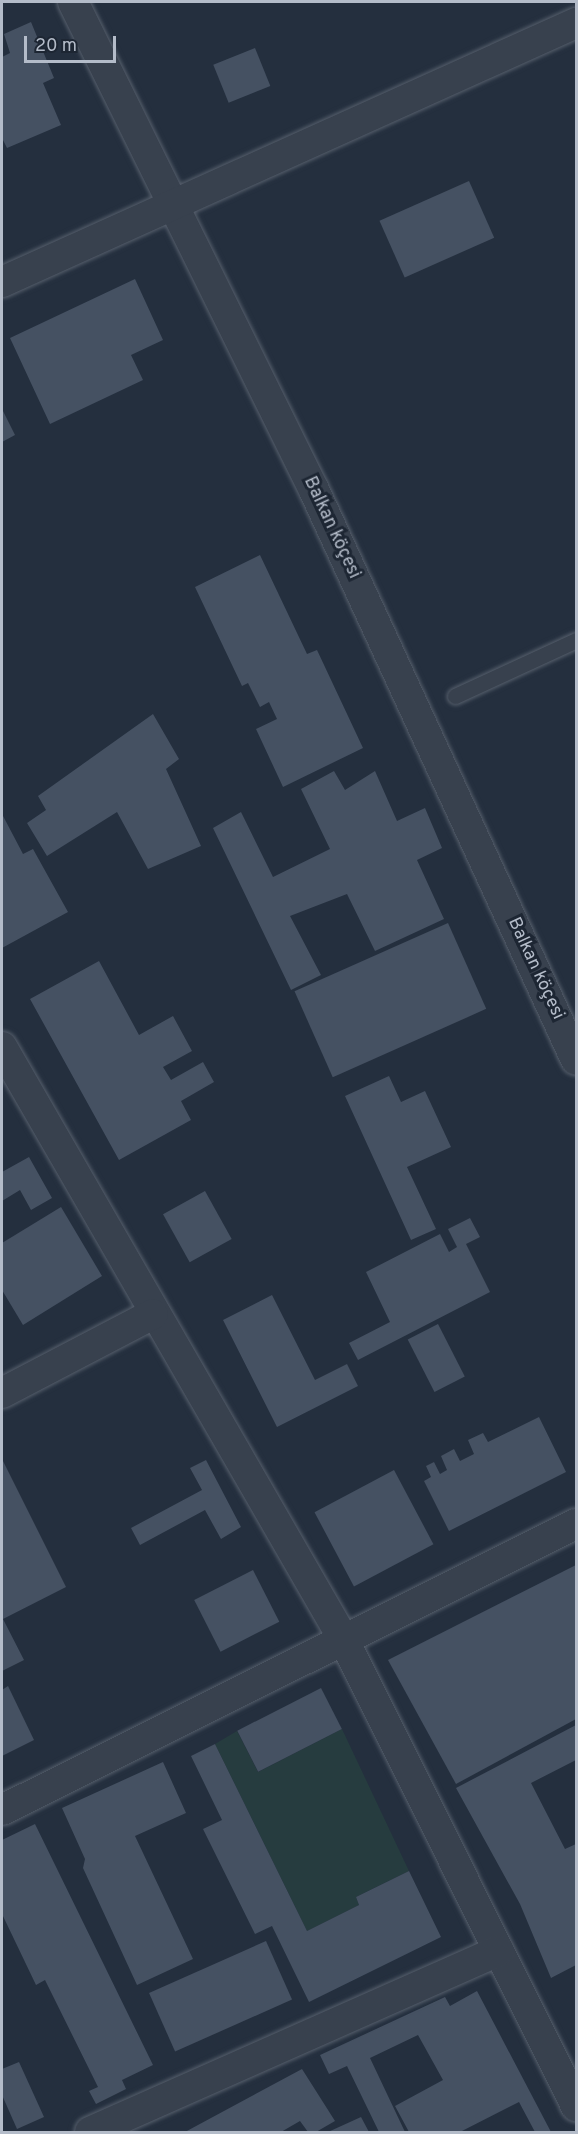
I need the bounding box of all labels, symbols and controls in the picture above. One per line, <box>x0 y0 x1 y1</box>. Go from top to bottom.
scale bar <box>27 24 118 62</box>
text: 20 m <box>35 35 77 58</box>
street label: Balkan köçesi <box>298 473 364 583</box>
street label: Balkan köçesi <box>502 914 568 1024</box>

